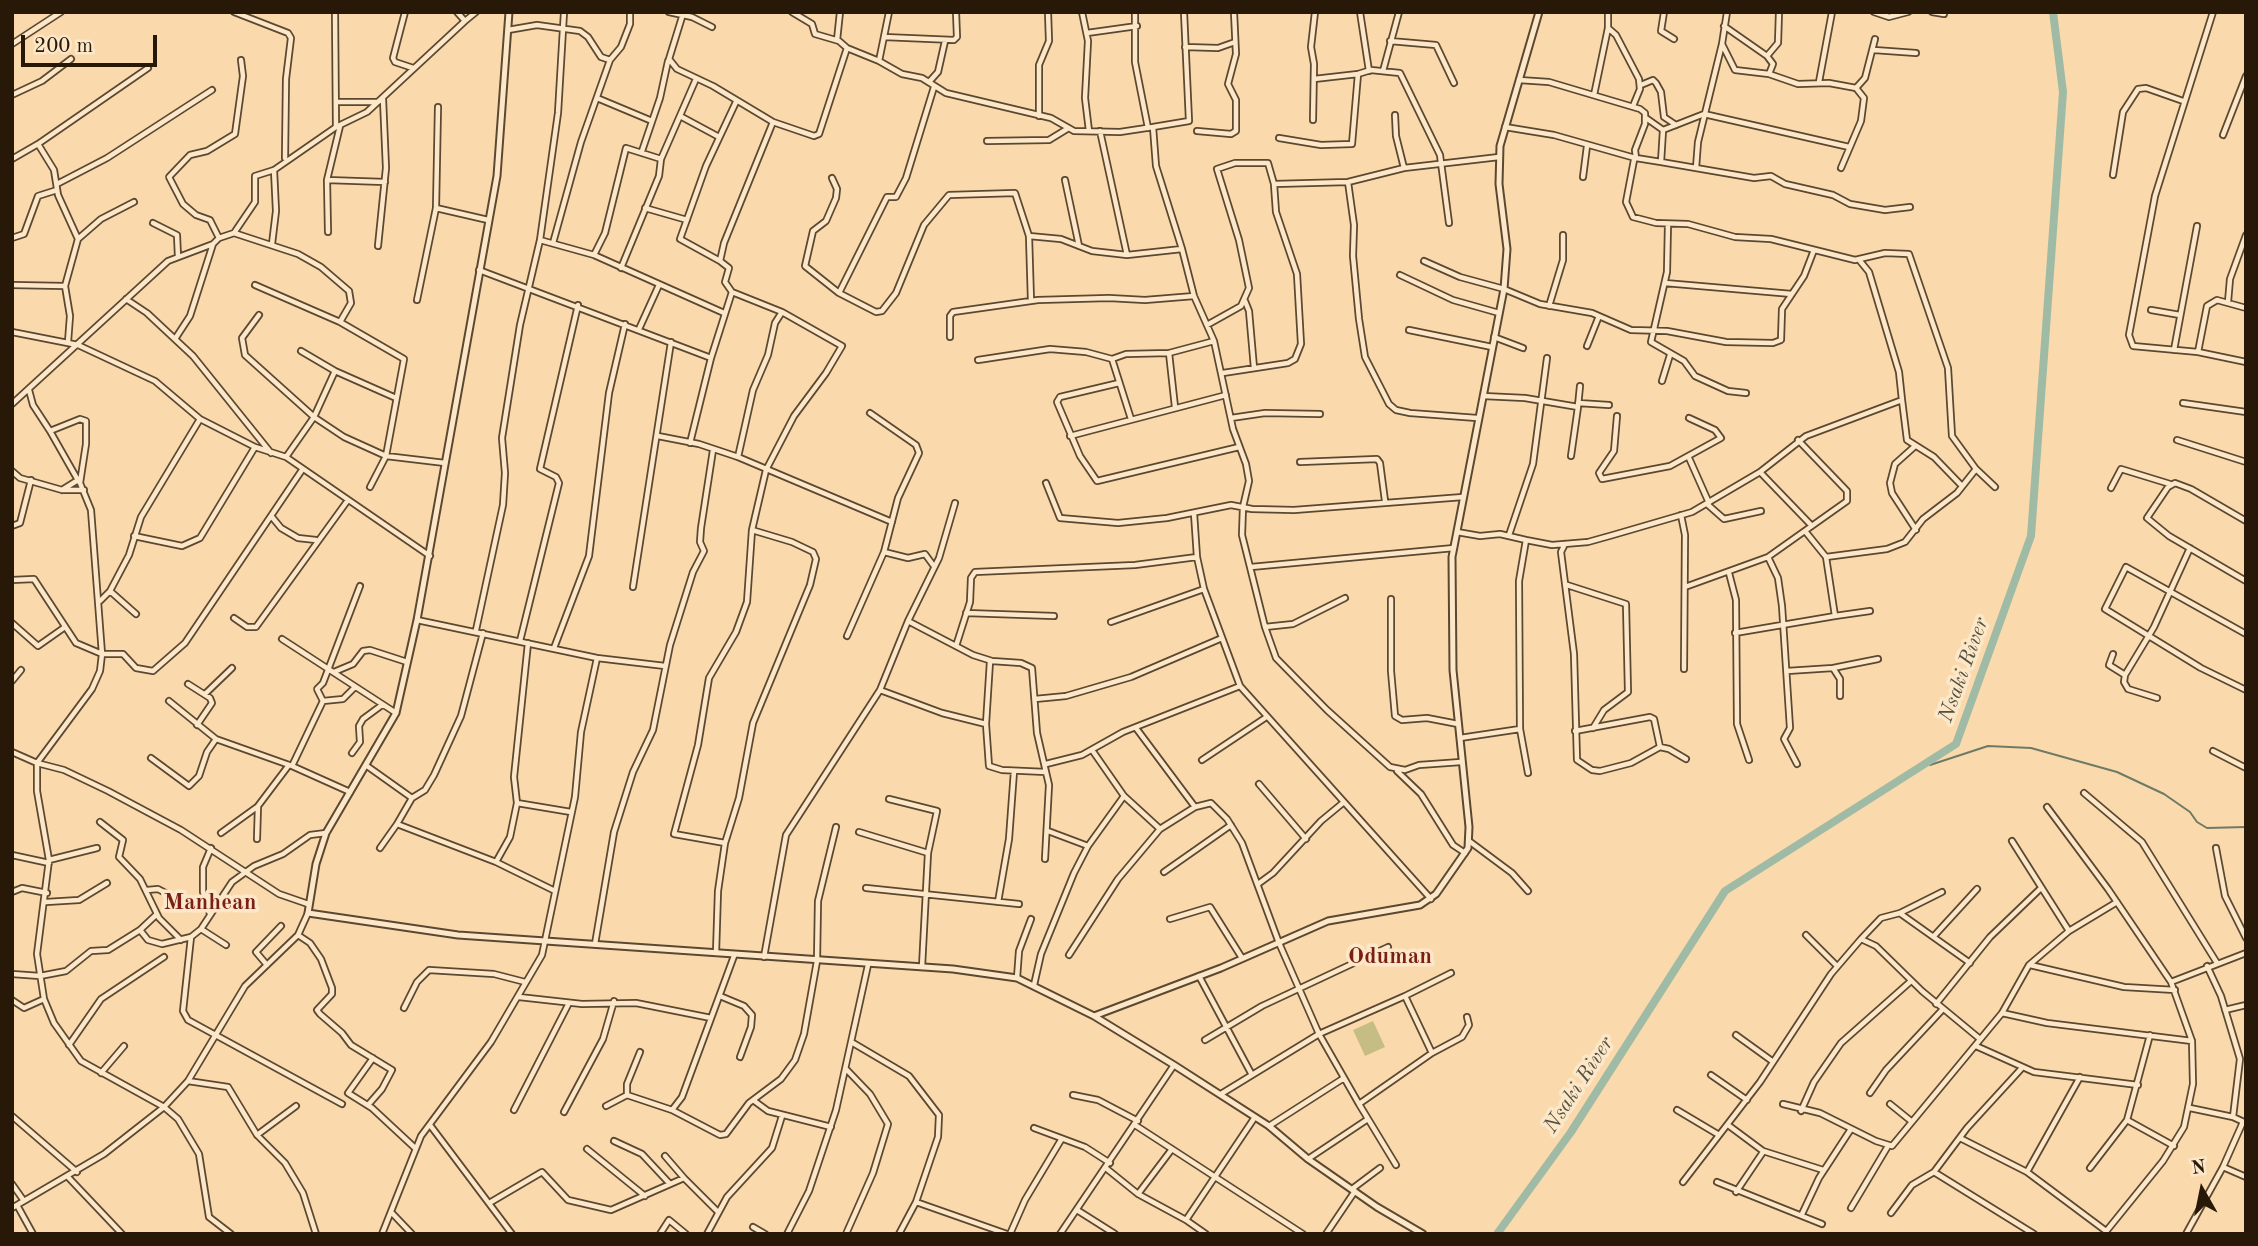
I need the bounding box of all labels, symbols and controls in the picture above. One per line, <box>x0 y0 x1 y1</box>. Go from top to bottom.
scale bar <box>24 21 161 65</box>
text: 200 m <box>34 36 93 57</box>
water label: Nsaki River <box>1933 614 1995 726</box>
district label: Manhean <box>163 889 257 917</box>
district label: Oduman <box>1348 943 1432 971</box>
water label: Nsaki River <box>1539 1032 1619 1138</box>
north arrow <box>2167 1155 2237 1225</box>
text: N <box>2190 1158 2207 1179</box>

